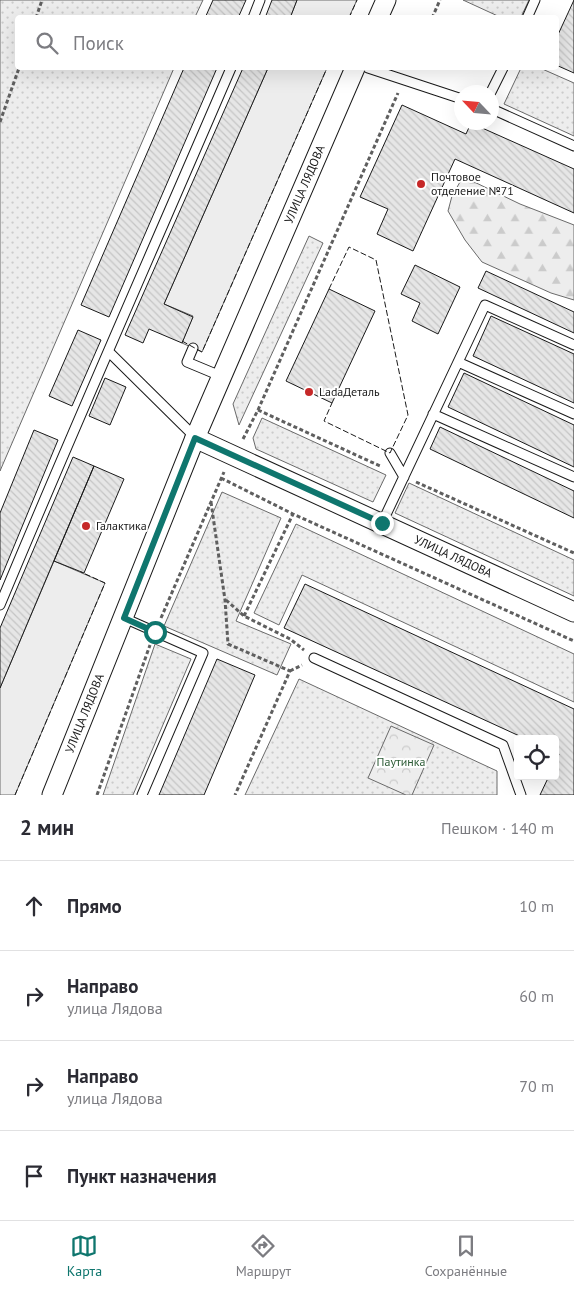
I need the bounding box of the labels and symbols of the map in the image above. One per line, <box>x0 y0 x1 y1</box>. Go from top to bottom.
north arrow <box>454 85 499 130</box>
street label: УЛИЦА ЛЯДОВА <box>281 142 328 226</box>
place label: Почтовое отделение №71 <box>431 169 514 198</box>
marker: Почтовое отделение №71 <box>415 178 427 190</box>
place label: LadaДеталь <box>319 384 380 399</box>
marker: LadaДеталь <box>303 386 315 398</box>
route end <box>371 512 394 535</box>
place label: Галактика <box>96 518 147 533</box>
marker: Галактика <box>80 520 92 532</box>
street label: УЛИЦА ЛЯДОВА <box>412 532 495 580</box>
route start <box>144 621 167 644</box>
street label: УЛИЦА ЛЯДОВА <box>62 671 107 755</box>
park label: Паутинка <box>377 754 426 769</box>

